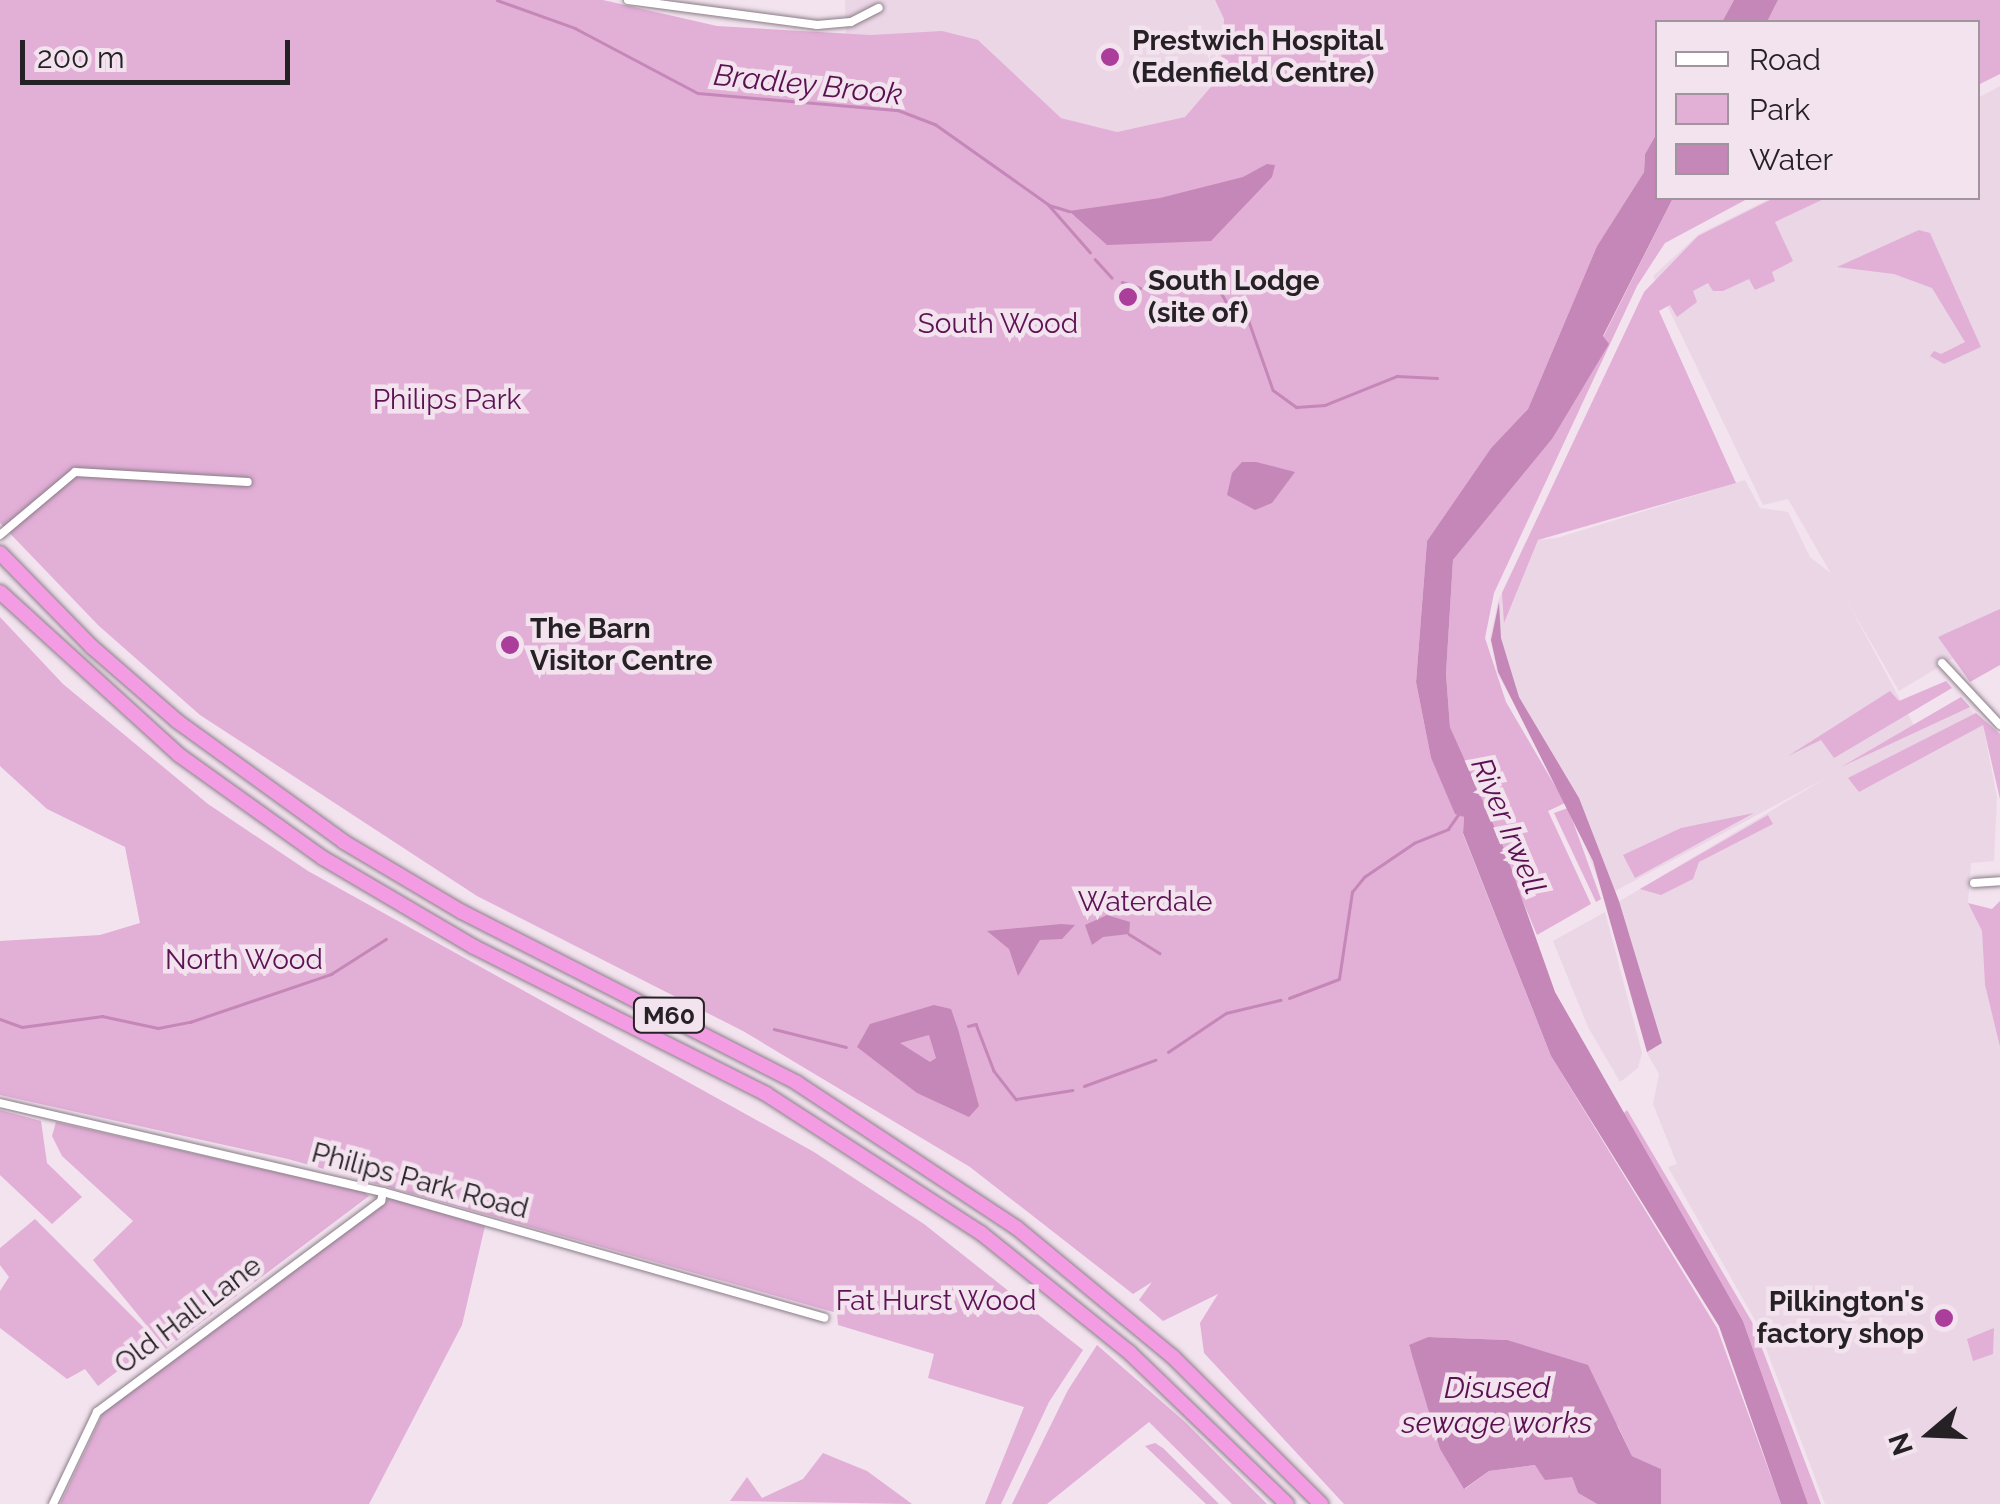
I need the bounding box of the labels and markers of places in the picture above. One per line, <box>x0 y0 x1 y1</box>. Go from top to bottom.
place label: Prestwich Hospital (Edenfield Centre) <box>1132 24 1383 90</box>
marker: Prestwich Hospital (Edenfield Centre) <box>1097 44 1123 70</box>
place label: South Lodge (site of) <box>1148 264 1320 330</box>
marker: South Lodge (site of) <box>1117 286 1139 308</box>
place label: The Barn Visitor Centre <box>530 612 713 678</box>
marker: The Barn Visitor Centre <box>499 634 521 656</box>
place label: Pilkington's factory shop <box>1756 1285 1924 1351</box>
marker: Pilkington's factory shop <box>1933 1307 1955 1329</box>

